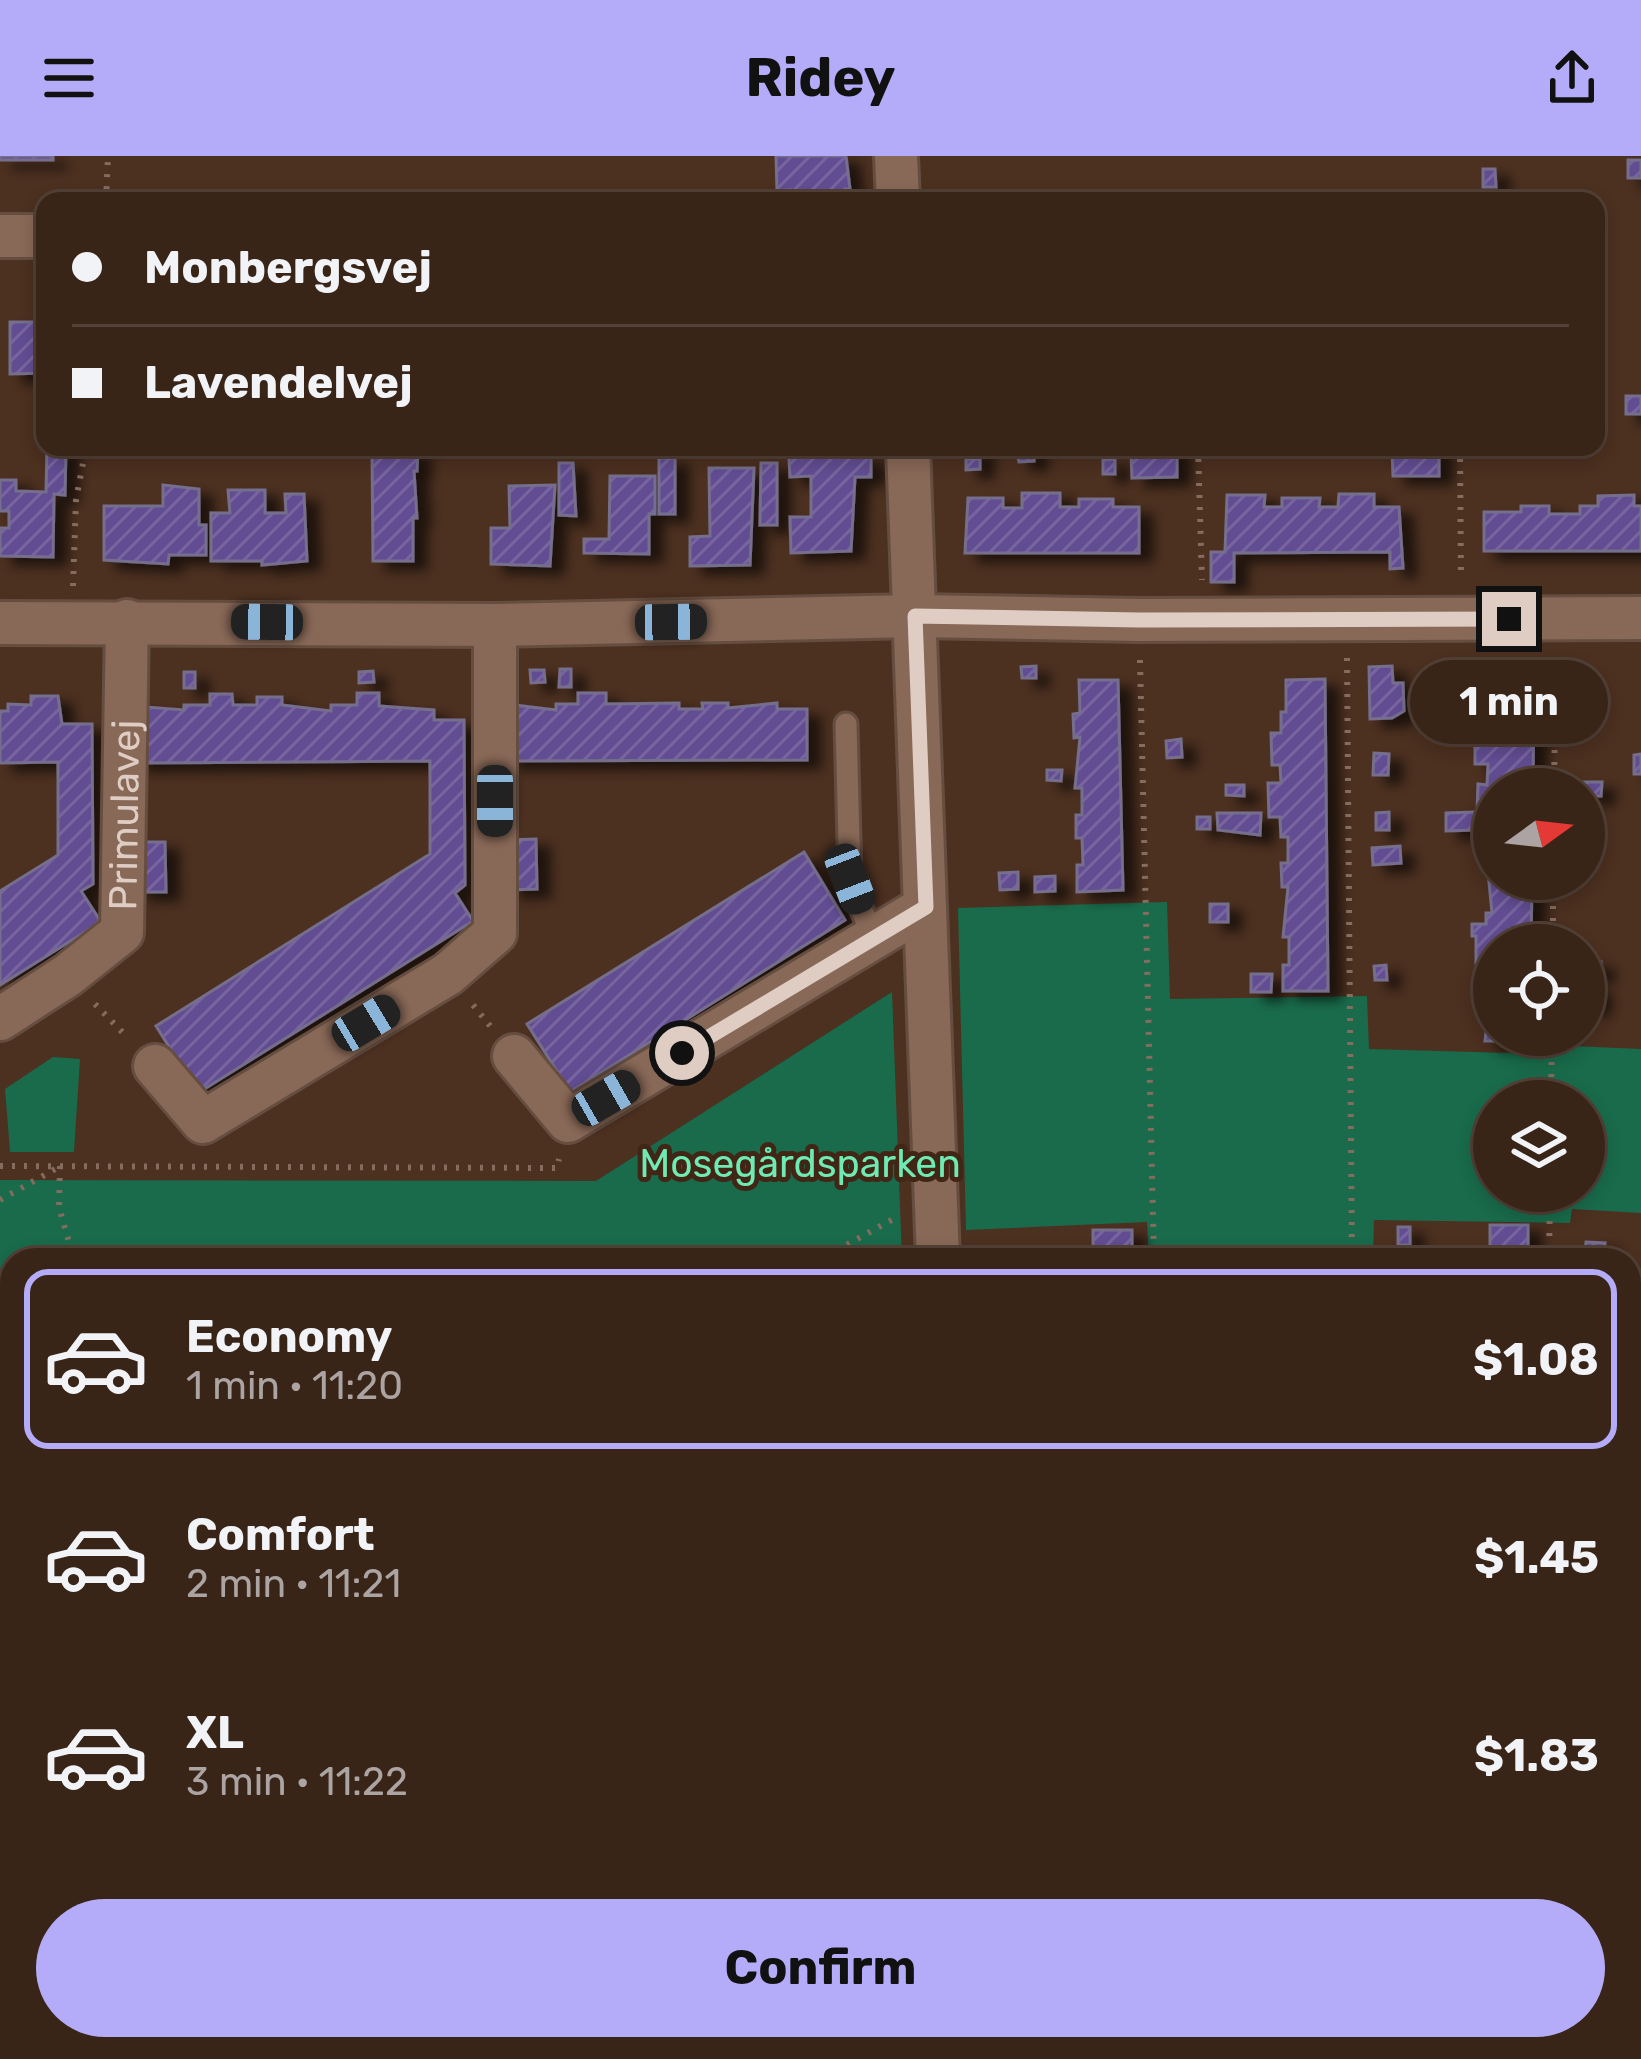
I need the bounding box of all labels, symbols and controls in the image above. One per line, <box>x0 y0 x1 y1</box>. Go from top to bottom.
icon: menu <box>36 45 102 111</box>
icon: share <box>1539 45 1605 111</box>
text: Ridey <box>746 46 895 110</box>
text: Monbergsvej <box>144 241 432 294</box>
text: Lavendelvej <box>144 356 413 409</box>
route end <box>1482 592 1536 646</box>
car <box>231 603 303 641</box>
car <box>635 603 707 641</box>
callout: 1 min <box>1410 661 1608 745</box>
text: 1 min <box>1459 679 1559 725</box>
street label: Primulavej <box>100 719 149 911</box>
car <box>477 765 513 837</box>
north arrow <box>1473 768 1605 900</box>
map controls <box>1473 768 1605 1212</box>
car <box>820 839 880 919</box>
button: locate <box>1473 924 1605 1056</box>
car <box>326 989 406 1057</box>
route start <box>655 1026 709 1080</box>
car <box>566 1064 646 1132</box>
button: layers <box>1473 1080 1605 1212</box>
park label: Mosegårdsparken <box>639 1141 961 1187</box>
icon: car <box>42 1305 150 1413</box>
text: Economy <box>186 1310 392 1363</box>
text: $1.08 <box>1473 1333 1599 1386</box>
text: 1 min · 11:20 <box>186 1363 403 1409</box>
icon: car <box>42 1503 150 1611</box>
text: Comfort <box>186 1508 375 1561</box>
text: $1.45 <box>1474 1531 1599 1584</box>
text: 2 min · 11:21 <box>186 1561 401 1607</box>
icon: car <box>42 1701 150 1809</box>
text: XL <box>186 1706 244 1759</box>
text: $1.83 <box>1474 1729 1599 1782</box>
text: 3 min · 11:22 <box>186 1759 408 1805</box>
button: Confirm <box>36 1899 1605 2037</box>

